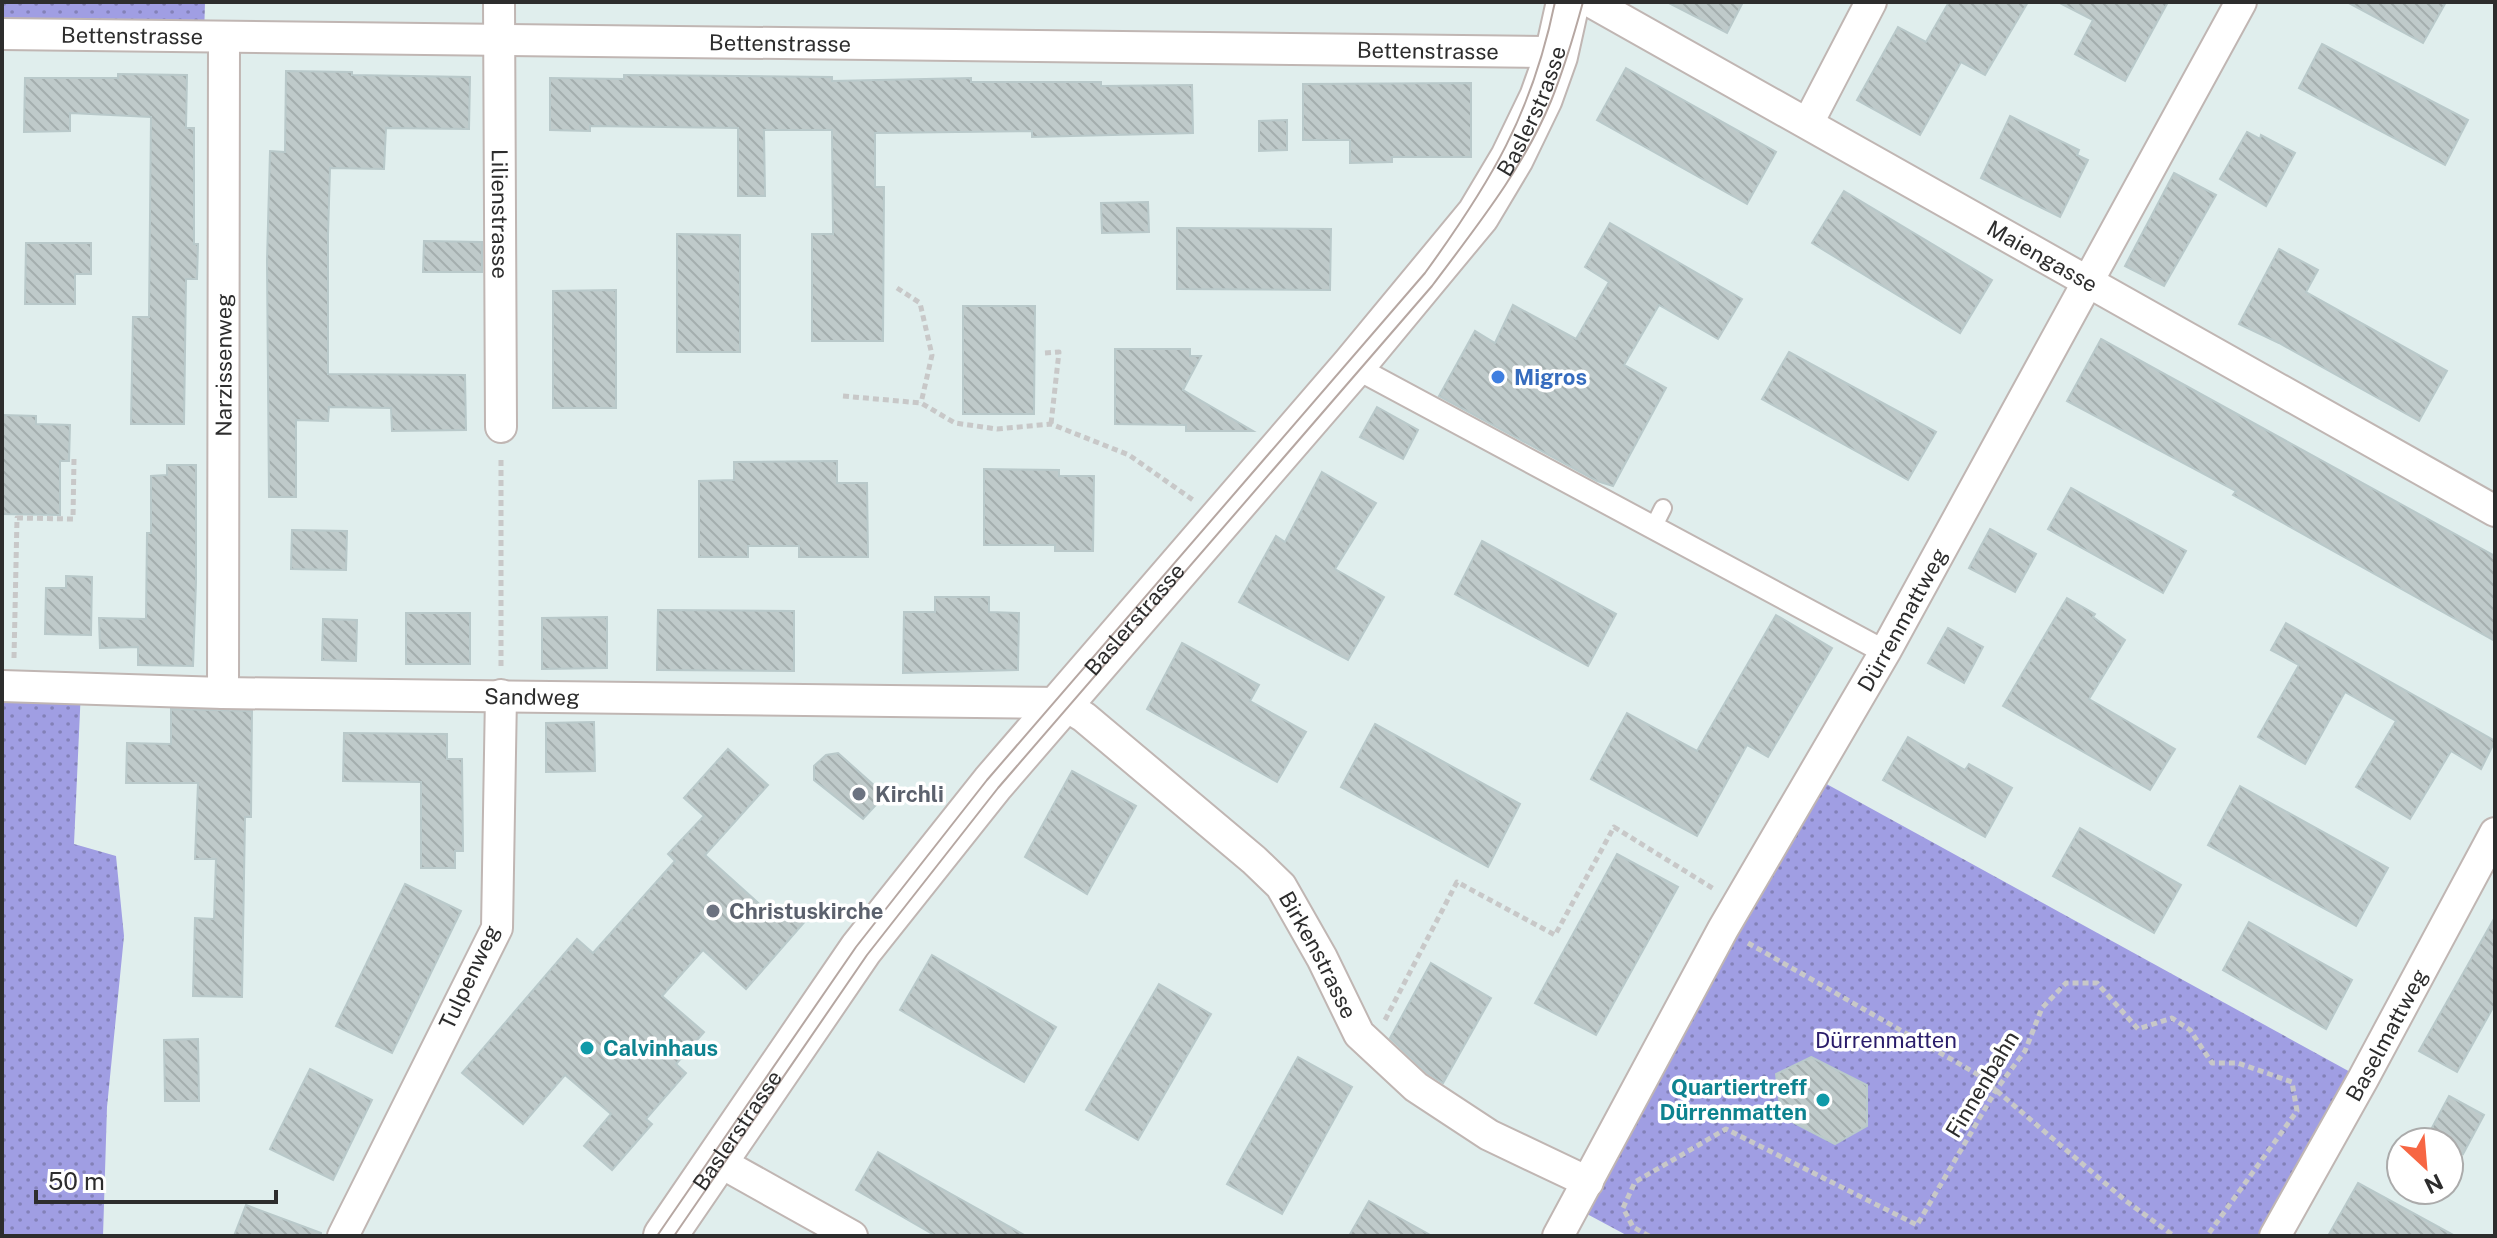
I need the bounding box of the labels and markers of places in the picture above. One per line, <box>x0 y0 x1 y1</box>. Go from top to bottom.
place label: Migros <box>1514 364 1587 390</box>
marker: Migros <box>1489 368 1507 386</box>
place label: Kirchli <box>875 781 944 807</box>
marker: Kirchli <box>850 785 868 803</box>
place label: Christuskirche <box>729 898 883 924</box>
marker: Christuskirche <box>704 902 722 920</box>
place label: Calvinhaus <box>603 1035 718 1061</box>
marker: Calvinhaus <box>578 1039 596 1057</box>
place label: Quartiertreff Dürrenmatten <box>1660 1074 1807 1125</box>
marker: Quartiertreff Dürrenmatten <box>1814 1091 1832 1109</box>

